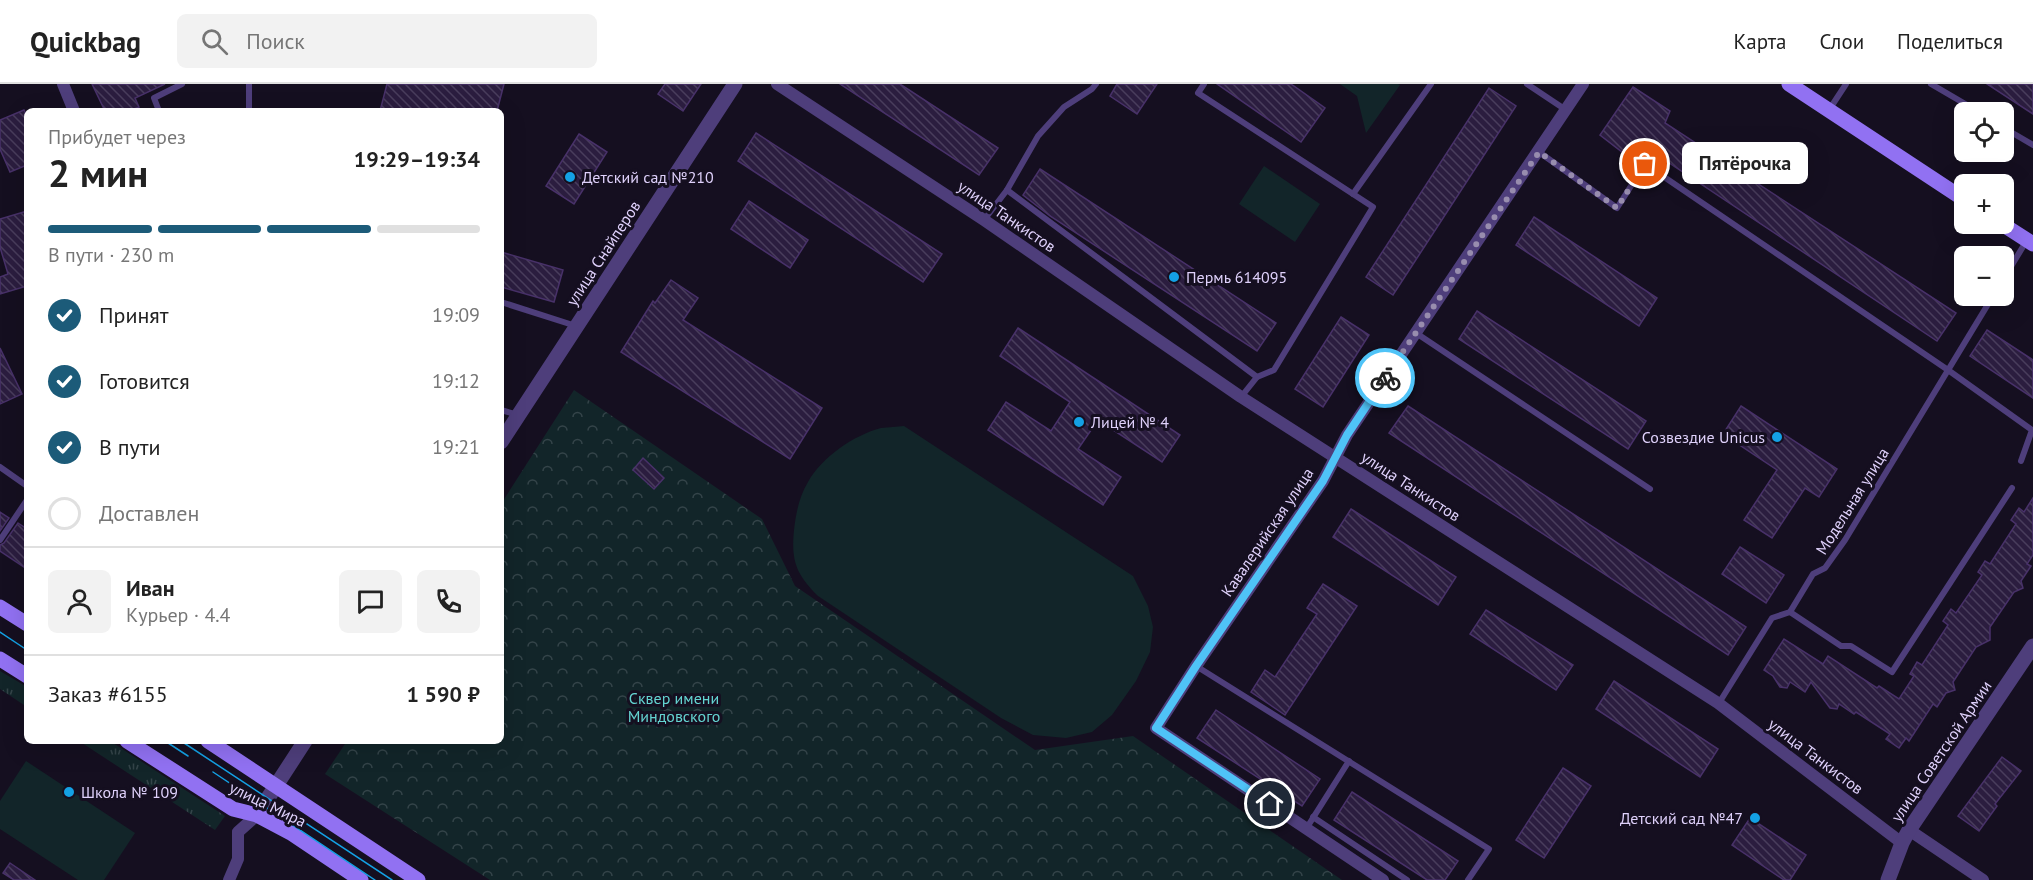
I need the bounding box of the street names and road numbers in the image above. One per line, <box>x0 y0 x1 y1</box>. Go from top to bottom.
street label: улица Танкистов <box>954 176 1060 256</box>
street label: улица Снайперов <box>562 197 644 309</box>
street label: Модельная улица <box>1811 444 1893 558</box>
street label: улица Танкистов <box>1358 447 1464 525</box>
street label: Кавалерийская улица <box>1216 464 1318 600</box>
street label: улица Советской Армии <box>1886 677 1996 825</box>
street label: улица Танкистов <box>1764 714 1868 798</box>
street label: улица Мира <box>226 777 310 831</box>

